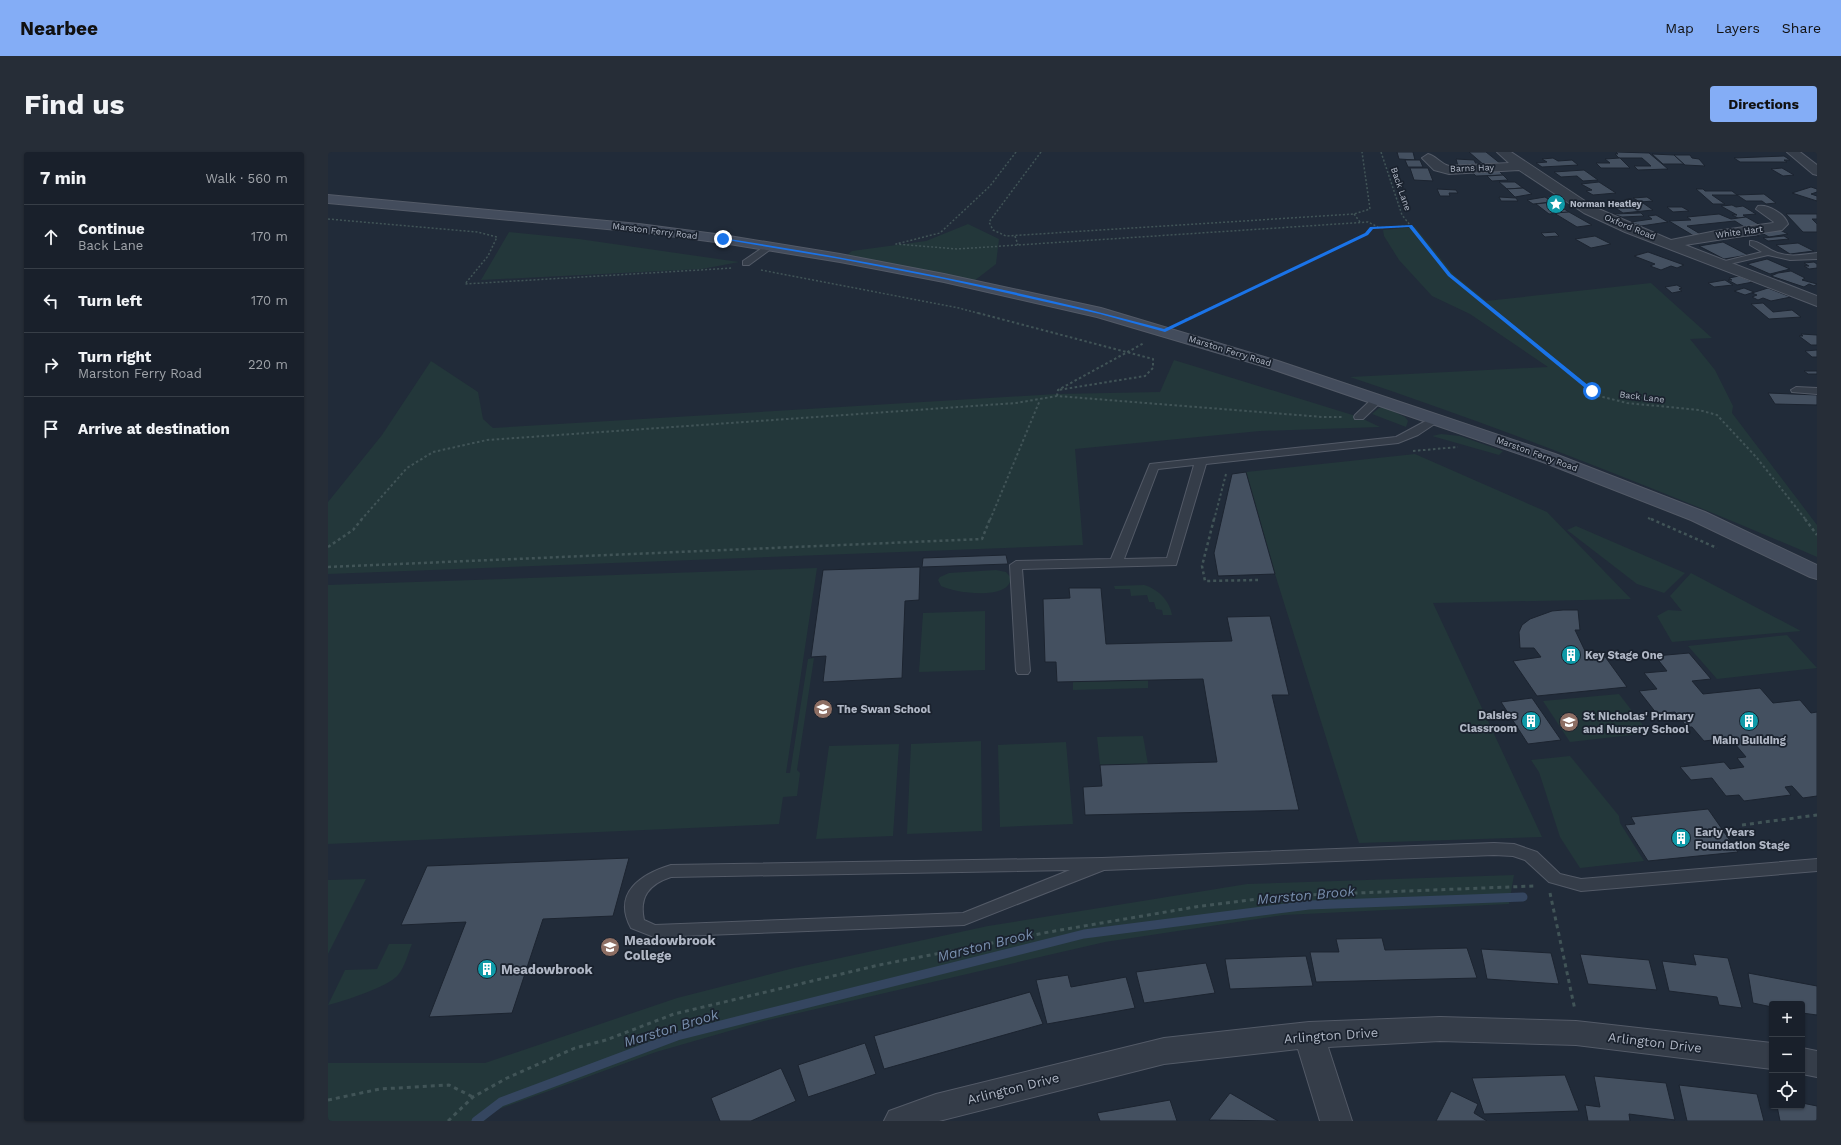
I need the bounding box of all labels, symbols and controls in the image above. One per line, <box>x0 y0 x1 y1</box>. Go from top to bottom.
text: Nearbee <box>20 17 98 40</box>
text: Map <box>1665 20 1694 36</box>
text: Layers <box>1716 20 1760 36</box>
text: Share <box>1782 20 1821 36</box>
button: Directions <box>1710 86 1817 122</box>
text: Find us <box>24 88 124 121</box>
street label: Barns Hay <box>1450 162 1495 174</box>
street label: Back Lane <box>1389 166 1413 212</box>
text: 7 min <box>40 168 86 188</box>
text: Walk · 560 m <box>205 171 288 186</box>
place icon: Norman Heatley <box>1545 193 1567 215</box>
place label: Norman Heatley <box>1570 199 1643 209</box>
street label: Oxford Road <box>1603 212 1657 242</box>
text: Continue <box>78 220 145 238</box>
street label: Marston Ferry Road <box>612 221 698 241</box>
street label: White Hart <box>1715 224 1763 240</box>
icon: ahead <box>40 226 62 248</box>
text: 170 m <box>251 229 288 244</box>
route end <box>714 230 732 248</box>
text: Back Lane <box>78 238 143 253</box>
icon: left <box>40 290 62 312</box>
text: Turn left <box>78 292 142 310</box>
text: 170 m <box>251 293 288 308</box>
street label: Marston Ferry Road <box>1188 334 1272 368</box>
text: Turn right <box>78 348 151 366</box>
icon: right <box>40 354 62 376</box>
text: 220 m <box>248 357 288 372</box>
text: Marston Ferry Road <box>78 366 202 381</box>
route start <box>1583 382 1601 400</box>
street label: Back Lane <box>1619 389 1665 405</box>
icon: arrive <box>40 418 62 440</box>
text: Arrive at destination <box>78 420 230 438</box>
street label: Marston Ferry Road <box>1495 435 1579 473</box>
building icon: Key Stage One <box>1560 644 1582 666</box>
place label: Key Stage One <box>1585 649 1663 662</box>
school or university icon: The Swan School <box>812 698 834 720</box>
place label: The Swan School <box>837 703 931 716</box>
place label: Daisies Classroom <box>1460 709 1517 735</box>
building icon: Daisies Classroom <box>1520 710 1542 732</box>
place label: St Nicholas' Primary and Nursery School <box>1583 710 1695 736</box>
building icon: Main Building <box>1738 710 1760 732</box>
school or university icon: St Nicholas' Primary and Nursery School <box>1558 711 1580 733</box>
place label: Main Building <box>1712 734 1787 747</box>
place label: Early Years Foundation Stage <box>1695 826 1790 852</box>
building icon: Early Years Foundation Stage <box>1670 827 1692 849</box>
water label: Marston Brook <box>1256 883 1356 907</box>
water label: Marston Brook <box>935 925 1035 965</box>
place label: Meadowbrook College <box>624 933 716 963</box>
school or university icon: Meadowbrook College <box>599 936 621 958</box>
building icon: Meadowbrook <box>476 958 498 980</box>
place label: Meadowbrook <box>501 962 593 977</box>
map controls <box>1769 1001 1805 1109</box>
button: + <box>1769 1001 1805 1037</box>
water label: Marston Brook <box>622 1006 721 1050</box>
street label: Arlington Drive <box>1283 1025 1379 1046</box>
street label: Arlington Drive <box>1607 1029 1703 1056</box>
button: − <box>1769 1037 1805 1073</box>
street label: Arlington Drive <box>966 1070 1061 1107</box>
button: locate <box>1769 1073 1805 1109</box>

